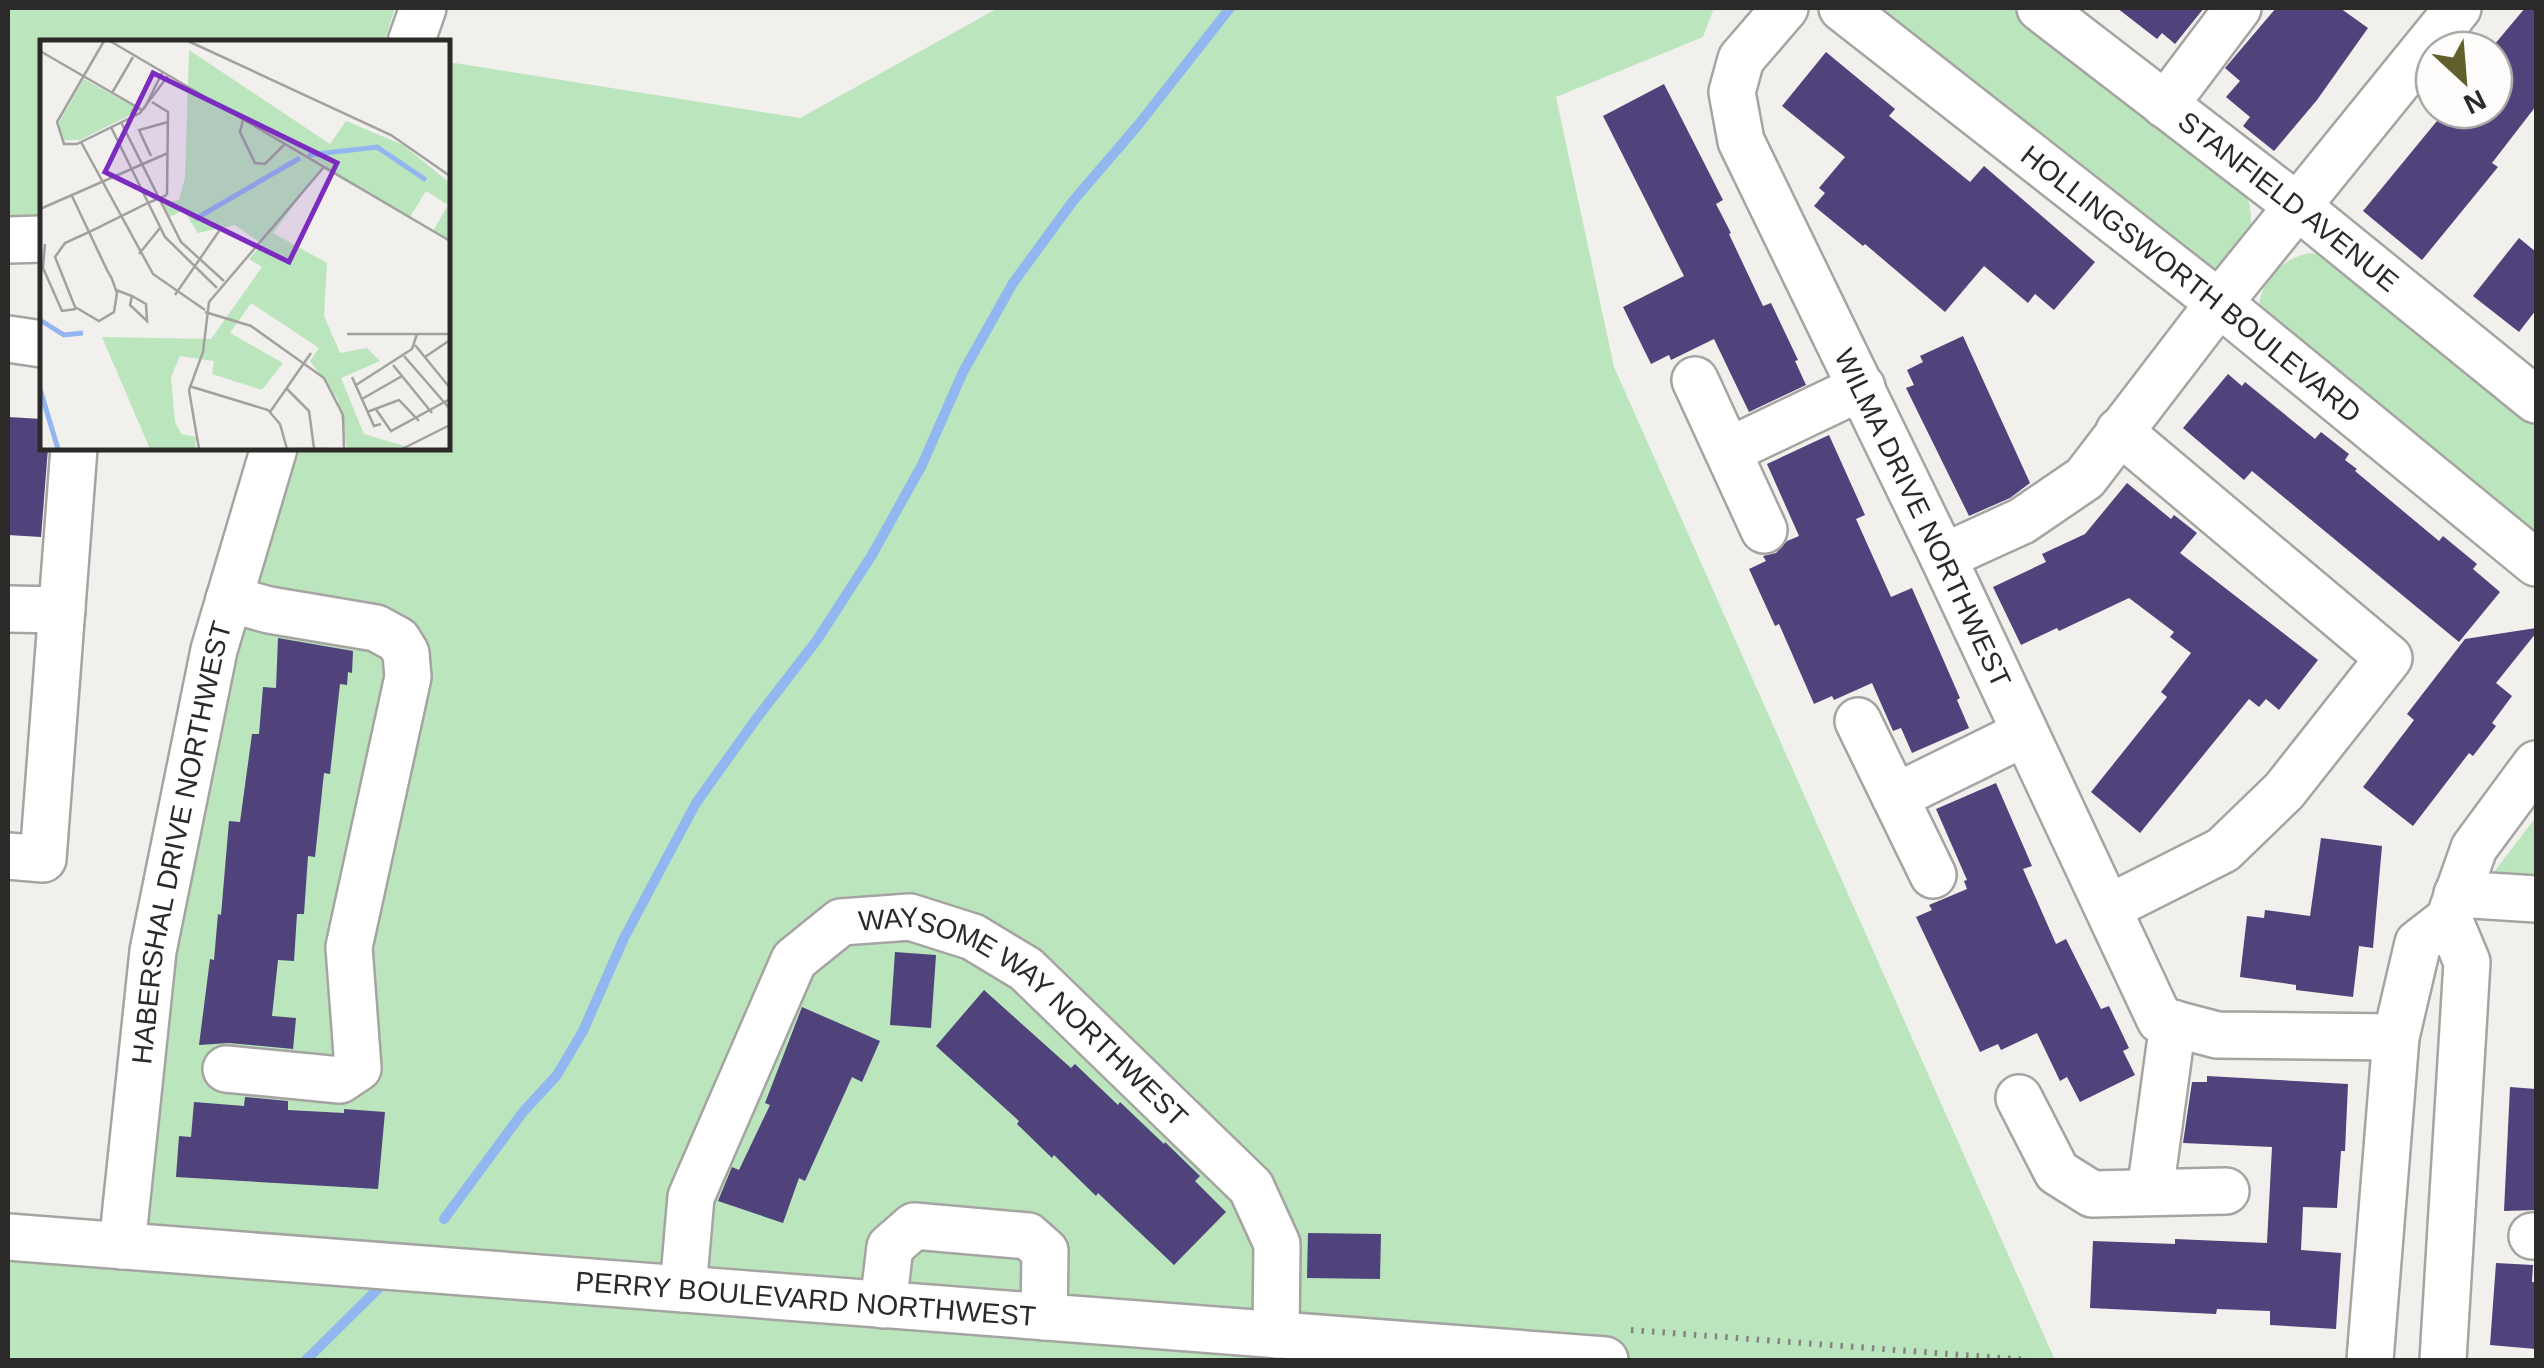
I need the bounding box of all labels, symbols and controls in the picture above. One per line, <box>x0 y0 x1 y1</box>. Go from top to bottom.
north arrow <box>2414 30 2514 130</box>
inset map <box>40 40 450 450</box>
text: N <box>2459 84 2491 120</box>
street label: STANFIELD AVENUE <box>2172 106 2404 298</box>
street label: HOLLINGSWORTH BOULEVARD <box>2015 139 2367 429</box>
street label: WILMA DRIVE NORTHWEST <box>1828 344 2017 692</box>
street label: HABERSHAL DRIVE NORTHWEST <box>126 618 238 1066</box>
street label: WAYSOME WAY NORTHWEST <box>857 901 1194 1133</box>
street label: PERRY BOULEVARD NORTHWEST <box>574 1266 1037 1332</box>

